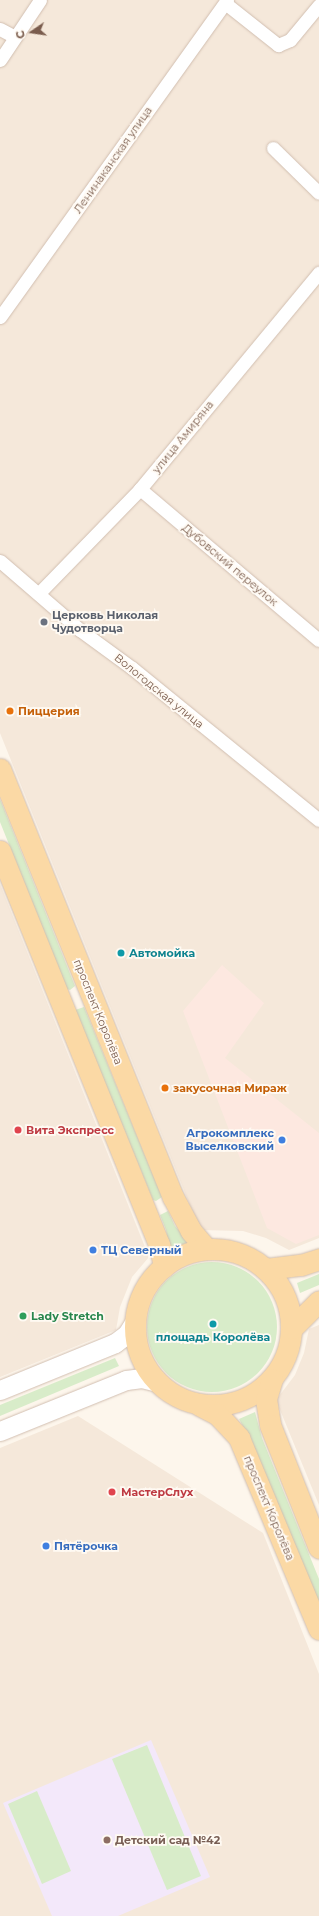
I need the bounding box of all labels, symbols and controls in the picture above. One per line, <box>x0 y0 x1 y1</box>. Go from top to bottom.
north arrow <box>12 12 52 52</box>
text: С <box>13 29 28 40</box>
street label: Ленинаканская улица <box>71 104 155 216</box>
street label: улица Амиряна <box>150 398 216 476</box>
street label: Дубовский переулок <box>180 521 280 609</box>
place label: Церковь Николая Чудотворца <box>52 609 158 635</box>
marker: Церковь Николая Чудотворца <box>39 617 49 627</box>
street label: Вологодская улица <box>112 651 206 731</box>
place label: Пиццерия <box>18 704 80 718</box>
marker: Пиццерия <box>5 706 15 716</box>
place label: Автомойка <box>129 946 195 960</box>
marker: Автомойка <box>116 948 126 958</box>
street label: проспект Королёва <box>71 957 125 1067</box>
place label: закусочная Мираж <box>173 1081 287 1095</box>
marker: закусочная Мираж <box>160 1083 170 1093</box>
place label: Вита Экспресс <box>26 1123 114 1137</box>
marker: Вита Экспресс <box>13 1125 23 1135</box>
place label: Агрокомплекс Выселковский <box>185 1127 274 1153</box>
marker: Агрокомплекс Выселковский <box>277 1135 287 1145</box>
place label: ТЦ Северный <box>101 1243 182 1257</box>
marker: ТЦ Северный <box>88 1245 98 1255</box>
place label: Lady Stretch <box>31 1309 104 1323</box>
marker: Lady Stretch <box>18 1311 28 1321</box>
marker: площадь Королёва <box>208 1319 218 1329</box>
place label: площадь Королёва <box>156 1330 270 1344</box>
street label: проспект Королёва <box>241 1454 297 1562</box>
place label: МастерСлух <box>121 1485 193 1499</box>
marker: МастерСлух <box>106 1486 118 1498</box>
place label: Пятёрочка <box>54 1539 118 1553</box>
marker: Пятёрочка <box>41 1541 51 1551</box>
place label: Детский сад №42 <box>115 1833 220 1847</box>
marker: Детский сад №42 <box>102 1835 112 1845</box>

